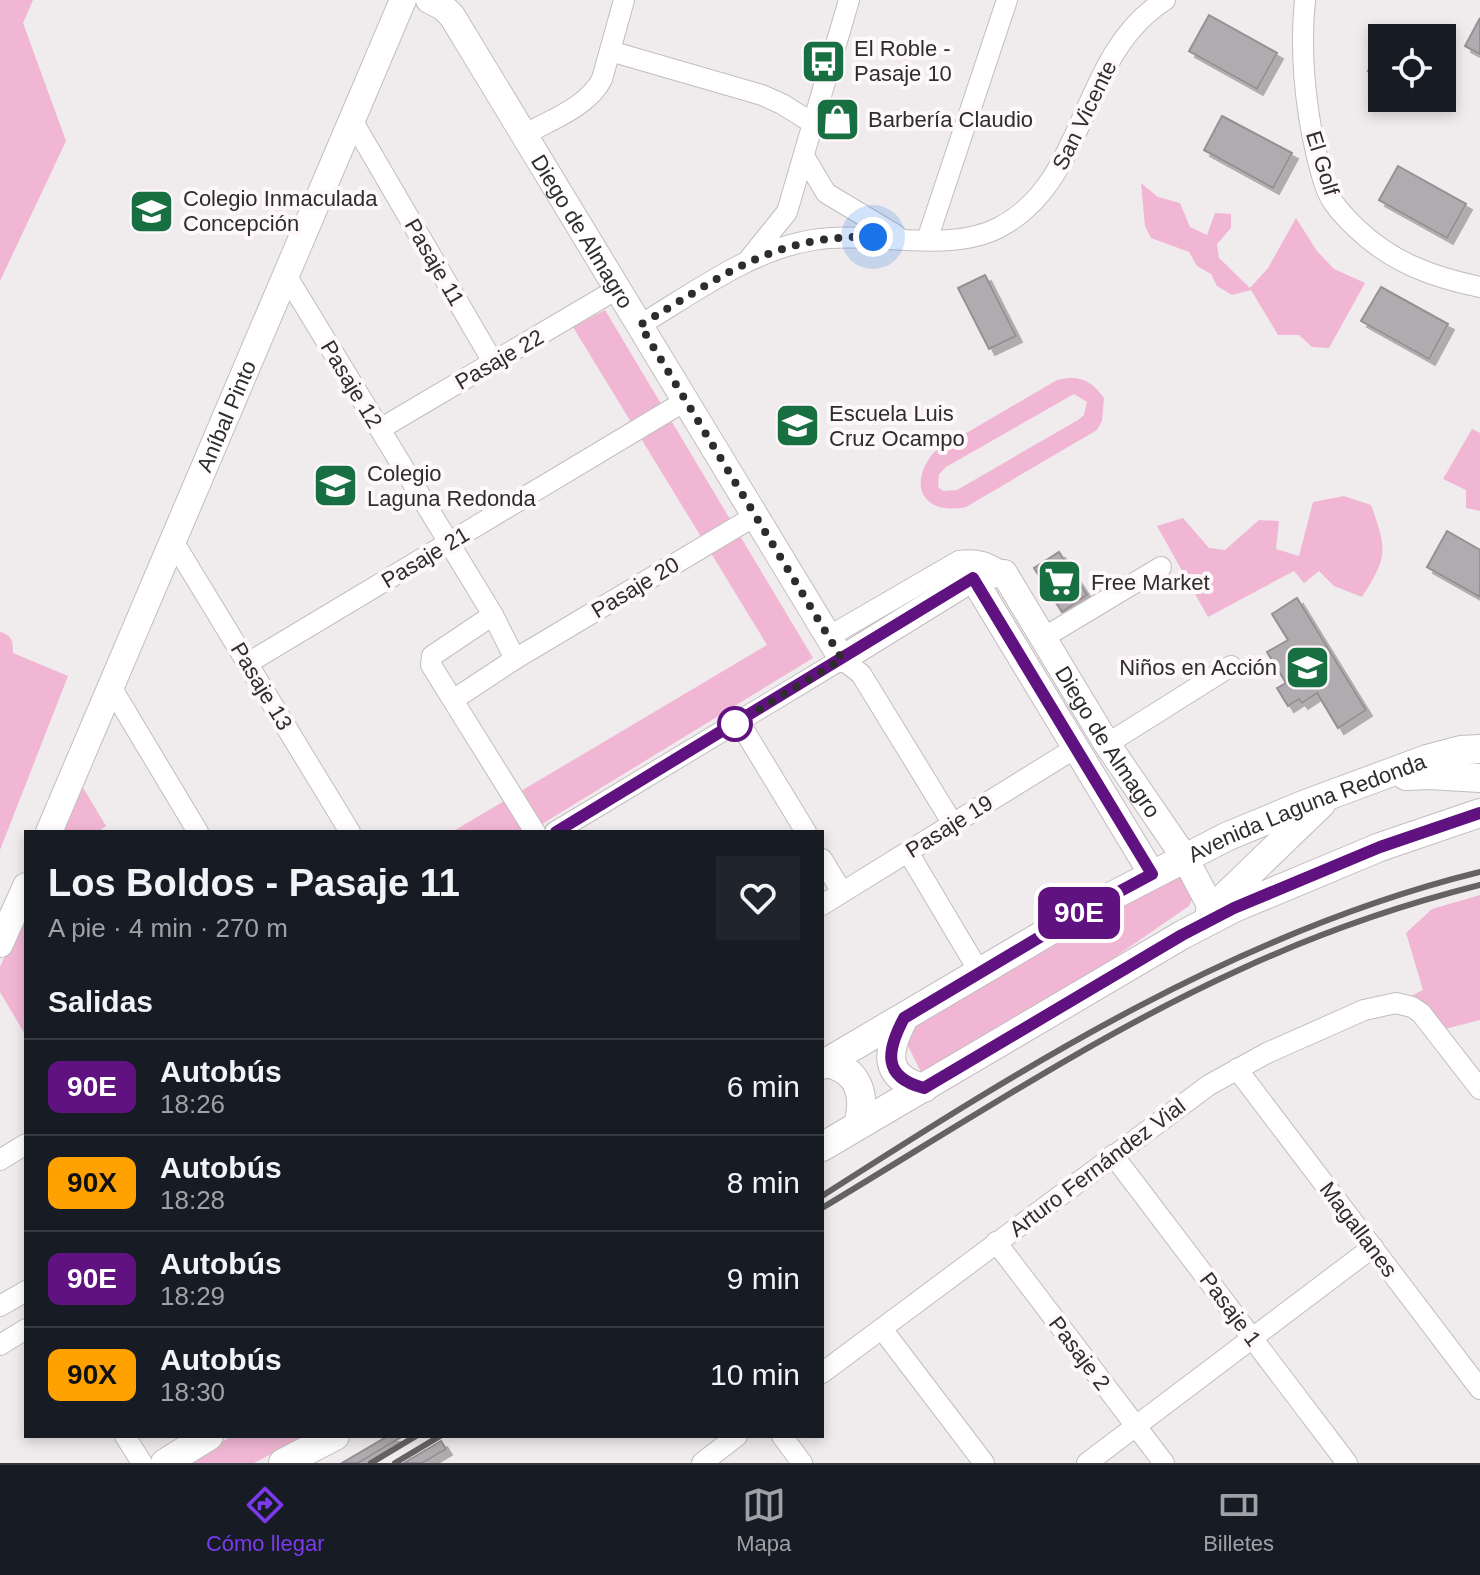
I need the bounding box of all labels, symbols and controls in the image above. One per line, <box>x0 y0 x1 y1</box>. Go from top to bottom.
map controls <box>1368 24 1456 112</box>
button: locate <box>1368 24 1456 112</box>
place label: El Roble - Pasaje 10 <box>854 36 952 86</box>
bus stop icon: El Roble - Pasaje 10 <box>799 37 847 85</box>
street label: San Vicente <box>1047 57 1122 174</box>
shop icon: Barbería Claudio <box>813 95 861 143</box>
place label: Barbería Claudio <box>868 107 1033 132</box>
street label: El Golf <box>1301 128 1344 199</box>
street label: Diego de Almagro <box>526 150 638 313</box>
place label: Colegio Inmaculada Concepción <box>183 186 378 236</box>
school or university icon: Colegio Inmaculada Concepción <box>128 187 176 235</box>
street label: Pasaje 11 <box>400 214 469 310</box>
your location <box>853 217 893 257</box>
street label: Pasaje 22 <box>451 324 548 395</box>
street label: Pasaje 12 <box>316 336 387 433</box>
street label: Aníbal Pinto <box>192 357 261 476</box>
place label: Escuela Luis Cruz Ocampo <box>829 401 965 451</box>
school or university icon: Escuela Luis Cruz Ocampo <box>774 402 822 450</box>
place label: Colegio Laguna Redonda <box>367 461 537 511</box>
school or university icon: Colegio Laguna Redonda <box>312 462 360 510</box>
street label: Pasaje 21 <box>377 522 474 593</box>
street label: Pasaje 20 <box>587 552 684 623</box>
supermarket icon: Free Market <box>1036 558 1084 606</box>
place label: Free Market <box>1091 570 1210 595</box>
street label: Pasaje 13 <box>226 638 297 735</box>
school or university icon: Niños en Acción <box>1284 643 1332 691</box>
place label: Niños en Acción <box>1119 655 1277 680</box>
street label: Diego de Almagro <box>1050 662 1166 822</box>
unlabelled marker <box>718 707 752 741</box>
street label: Avenida Laguna Redonda <box>1184 748 1430 867</box>
street label: Pasaje 19 <box>901 790 997 863</box>
button: heart <box>716 856 800 940</box>
text: Los Boldos - Pasaje 11 <box>48 862 460 904</box>
line badge: 90E <box>1033 887 1125 939</box>
text: 90E <box>1054 897 1104 928</box>
text: A pie · 4 min · 270 m <box>48 913 288 943</box>
text: Salidas <box>48 985 153 1018</box>
text: Autobús <box>160 1055 282 1088</box>
text: 6 min <box>727 1070 800 1103</box>
text: 90E <box>67 1071 117 1102</box>
text: 18:26 <box>160 1089 225 1119</box>
street label: Arturo Fernández Vial <box>1004 1093 1190 1242</box>
text: Autobús <box>160 1151 282 1184</box>
text: 8 min <box>727 1166 800 1199</box>
text: 90X <box>67 1167 117 1198</box>
street label: Magallanes <box>1315 1177 1402 1282</box>
text: 18:28 <box>160 1185 225 1215</box>
text: Autobús <box>160 1247 282 1280</box>
text: 9 min <box>727 1262 800 1295</box>
text: 90E <box>67 1263 117 1294</box>
street label: Pasaje 1 <box>1195 1268 1266 1351</box>
text: 18:29 <box>160 1281 225 1311</box>
street label: Pasaje 2 <box>1044 1312 1115 1395</box>
text: Autobús <box>160 1343 282 1376</box>
text: 10 min <box>710 1358 800 1391</box>
text: 90X <box>67 1359 117 1390</box>
text: 18:30 <box>160 1377 225 1407</box>
tab: Cómo llegar <box>206 1483 325 1557</box>
tab: Mapa <box>736 1483 791 1557</box>
tab: Billetes <box>1203 1483 1274 1557</box>

